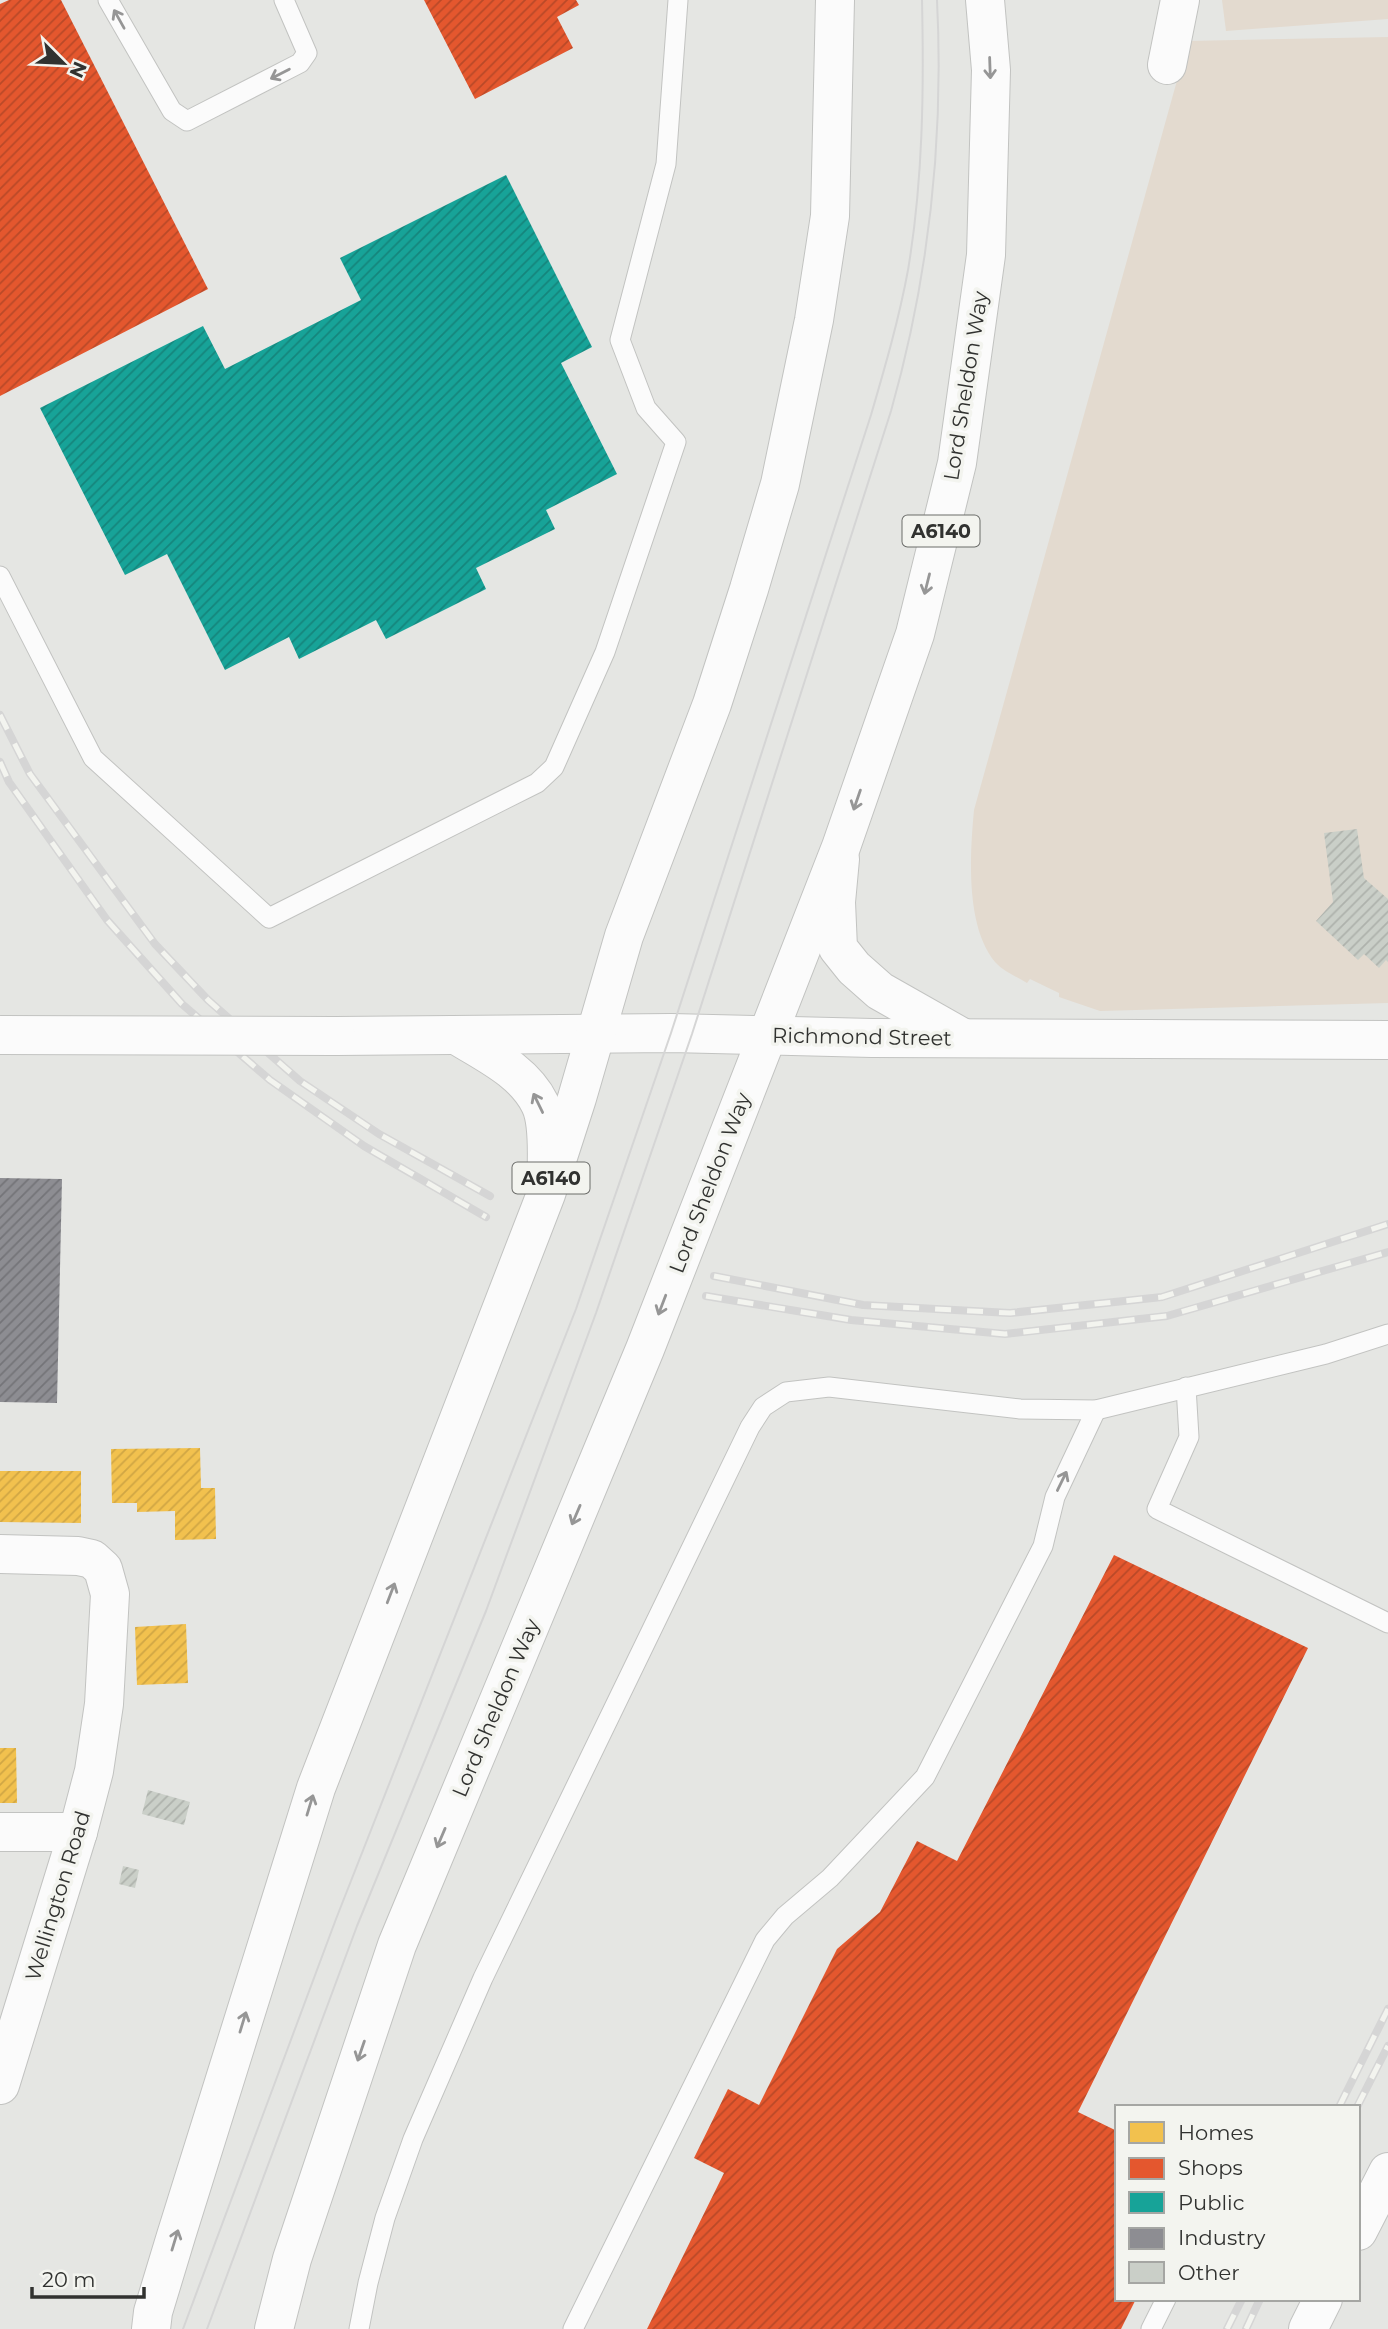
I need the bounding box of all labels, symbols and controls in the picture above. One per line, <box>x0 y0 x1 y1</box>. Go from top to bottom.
one-way arrow <box>112 10 126 30</box>
north arrow <box>28 28 98 98</box>
one-way arrow <box>983 56 997 79</box>
text: N <box>64 58 92 81</box>
one-way arrow <box>270 67 291 81</box>
street label: Lord Sheldon Way <box>938 289 993 482</box>
road number: A6140 <box>902 516 979 546</box>
one-way arrow <box>920 572 934 595</box>
one-way arrow <box>850 789 862 811</box>
street label: Richmond Street <box>772 1022 952 1051</box>
street label: Lord Sheldon Way <box>664 1088 756 1277</box>
one-way arrow <box>530 1093 544 1114</box>
road number: A6140 <box>512 1162 590 1194</box>
one-way arrow <box>655 1293 667 1315</box>
one-way arrow <box>1056 1471 1070 1492</box>
one-way arrow <box>568 1504 581 1526</box>
one-way arrow <box>386 1582 399 1604</box>
street label: Lord Sheldon Way <box>447 1614 545 1801</box>
one-way arrow <box>305 1795 318 1817</box>
street label: Wellington Road <box>20 1808 95 1984</box>
one-way arrow <box>434 1827 447 1849</box>
one-way arrow <box>237 2012 250 2034</box>
one-way arrow <box>354 2040 367 2062</box>
legend <box>1115 2105 1360 2301</box>
text: Homes <box>1178 2120 1253 2145</box>
text: Shops <box>1178 2155 1243 2180</box>
text: Public <box>1178 2190 1245 2215</box>
text: Industry <box>1178 2225 1266 2250</box>
one-way arrow <box>170 2229 182 2251</box>
scale bar <box>32 2256 144 2300</box>
text: Other <box>1178 2260 1240 2285</box>
text: 20 m <box>42 2267 96 2292</box>

